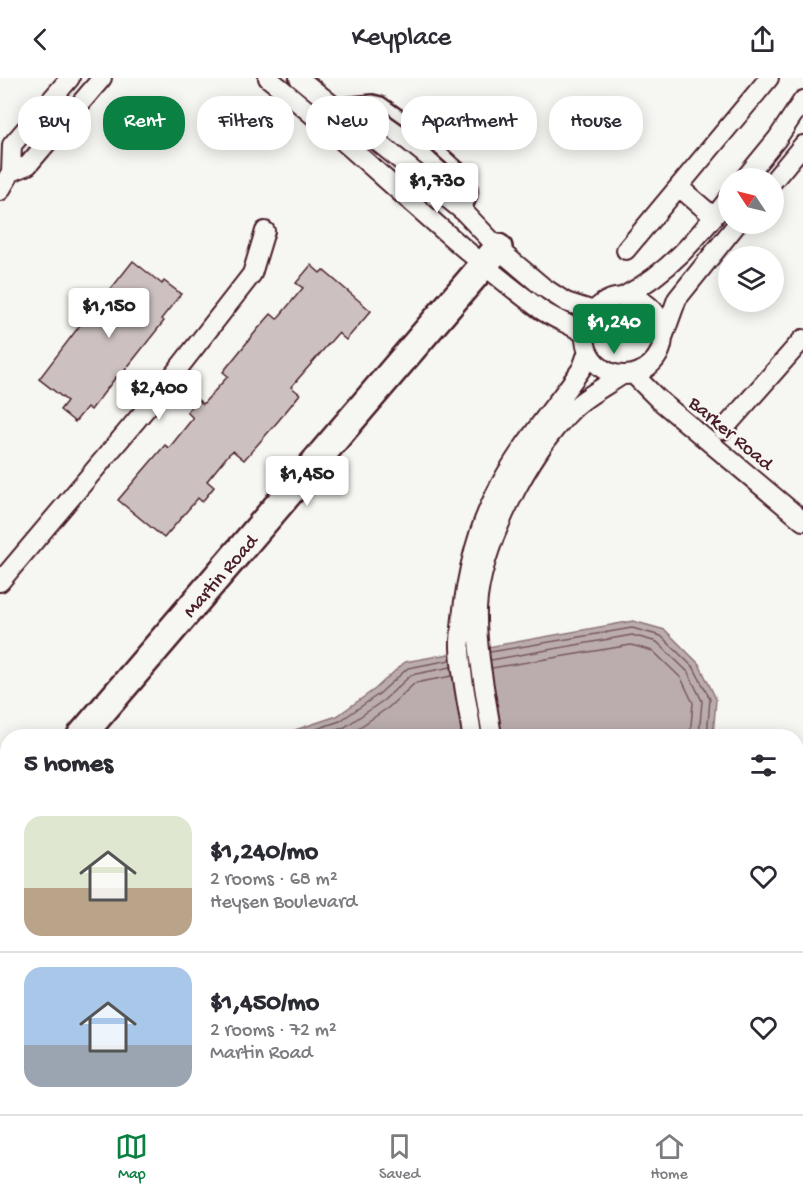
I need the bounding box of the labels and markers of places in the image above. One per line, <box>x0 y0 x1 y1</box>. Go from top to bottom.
pin: $1,730 <box>388 163 486 214</box>
pin: $1,150 <box>60 288 158 339</box>
pin: $1,240 <box>565 304 663 355</box>
pin: $2,400 <box>110 370 208 421</box>
pin: $1,450 <box>258 456 356 507</box>

